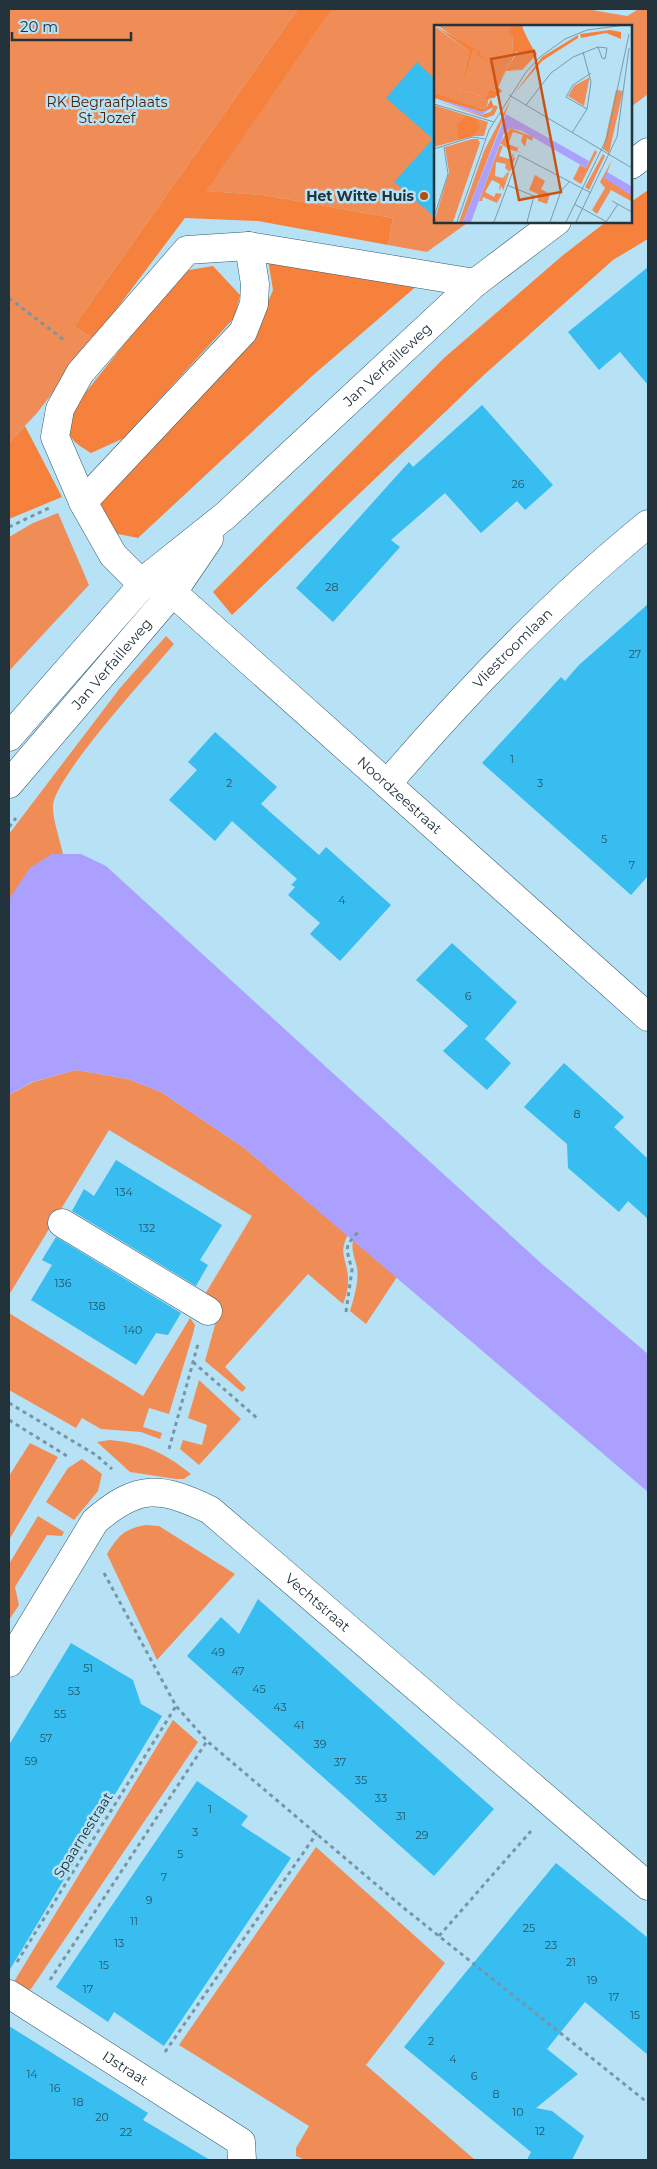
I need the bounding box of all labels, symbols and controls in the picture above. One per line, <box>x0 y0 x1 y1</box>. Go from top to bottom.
scale bar <box>12 10 131 42</box>
text: 20 m <box>20 17 58 36</box>
inset map <box>434 25 632 222</box>
park label: RK Begraafplaats St. Jozef <box>47 93 168 127</box>
place label: Het Witte Huis <box>306 187 415 205</box>
marker: Het Witte Huis <box>418 190 430 202</box>
street label: Jan Verfailleweg <box>339 319 435 411</box>
house number: 26 <box>512 477 525 491</box>
house number: 28 <box>325 580 339 594</box>
street label: Vliestroomlaan <box>469 604 556 692</box>
street label: Jan Verfailleweg <box>67 615 156 714</box>
house number: 27 <box>629 647 641 661</box>
house number: 1 <box>510 752 514 766</box>
street label: Noordzeestraat <box>353 753 446 838</box>
house number: 2 <box>226 776 232 790</box>
house number: 3 <box>537 776 543 790</box>
house number: 5 <box>601 832 607 846</box>
house number: 7 <box>629 858 635 872</box>
house number: 4 <box>338 893 346 907</box>
house number: 6 <box>465 989 472 1003</box>
house number: 8 <box>573 1107 581 1121</box>
house number: 134 <box>115 1185 133 1199</box>
house number: 132 <box>139 1221 155 1235</box>
house number: 136 <box>55 1276 72 1290</box>
house number: 138 <box>88 1299 106 1313</box>
house number: 140 <box>124 1323 142 1337</box>
street label: Vechtstraat <box>281 1569 354 1636</box>
house number: 49 <box>211 1645 225 1659</box>
house number: 51 <box>83 1661 93 1675</box>
house number: 47 <box>231 1664 245 1678</box>
house number: 45 <box>252 1682 266 1696</box>
house number: 53 <box>68 1684 80 1698</box>
house number: 43 <box>273 1700 287 1714</box>
house number: 55 <box>54 1707 66 1721</box>
house number: 41 <box>294 1718 304 1732</box>
house number: 57 <box>40 1731 52 1745</box>
house number: 39 <box>314 1737 327 1751</box>
house number: 59 <box>25 1754 38 1768</box>
house number: 37 <box>334 1755 346 1769</box>
house number: 35 <box>355 1773 367 1787</box>
street label: Spaarnestraat <box>49 1789 117 1881</box>
house number: 33 <box>375 1791 387 1805</box>
house number: 1 <box>208 1802 212 1816</box>
house number: 31 <box>396 1809 406 1823</box>
house number: 3 <box>192 1825 198 1839</box>
house number: 29 <box>416 1828 429 1842</box>
house number: 5 <box>177 1847 183 1861</box>
house number: 7 <box>161 1870 167 1884</box>
house number: 9 <box>146 1893 153 1907</box>
house number: 11 <box>130 1914 138 1928</box>
house number: 25 <box>523 1921 535 1935</box>
house number: 13 <box>114 1936 124 1950</box>
house number: 23 <box>545 1938 557 1952</box>
house number: 21 <box>566 1955 576 1969</box>
house number: 15 <box>99 1958 109 1972</box>
house number: 19 <box>587 1973 598 1987</box>
house number: 17 <box>83 1982 93 1996</box>
house number: 17 <box>609 1990 619 2004</box>
house number: 15 <box>630 2008 640 2022</box>
house number: 2 <box>428 2034 434 2048</box>
street label: IJstraat <box>99 2047 152 2090</box>
house number: 4 <box>449 2052 457 2066</box>
house number: 14 <box>26 2067 38 2081</box>
house number: 6 <box>471 2069 478 2083</box>
house number: 16 <box>50 2081 61 2095</box>
house number: 8 <box>492 2087 500 2101</box>
house number: 18 <box>73 2095 84 2109</box>
house number: 10 <box>512 2105 524 2119</box>
house number: 20 <box>95 2110 109 2124</box>
house number: 12 <box>535 2124 545 2138</box>
house number: 22 <box>120 2125 132 2139</box>

